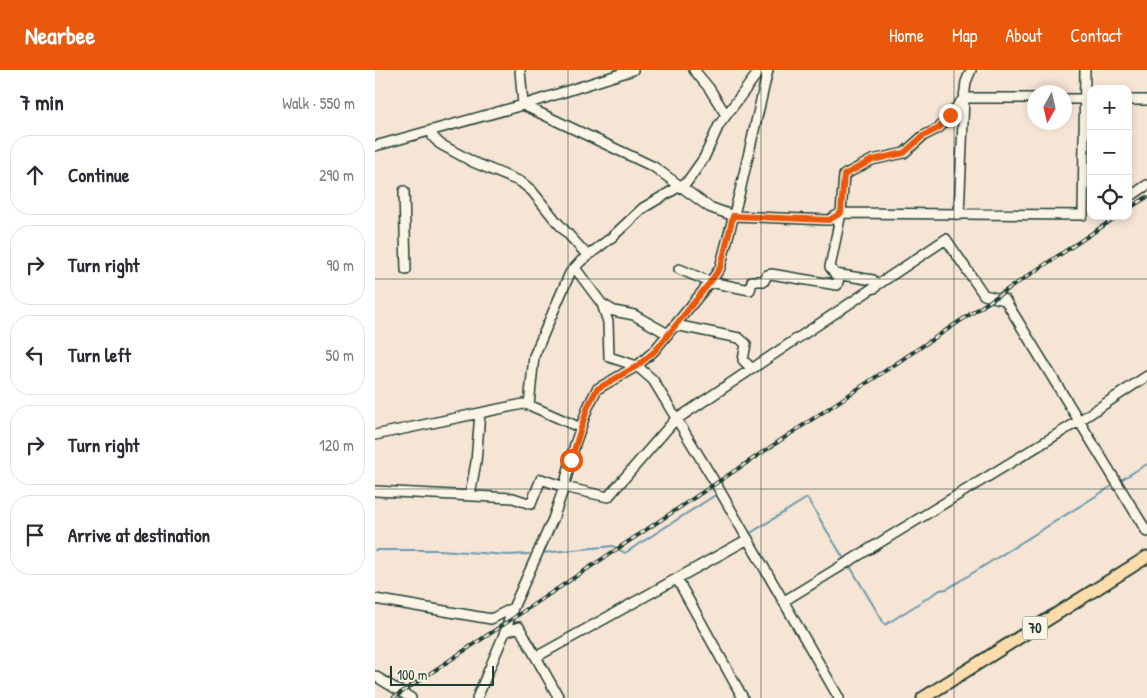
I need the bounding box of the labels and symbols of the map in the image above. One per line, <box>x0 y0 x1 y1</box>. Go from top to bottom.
north arrow <box>1027 85 1072 130</box>
route end <box>939 104 962 127</box>
route start <box>560 449 583 472</box>
road number: 70 <box>1023 616 1047 640</box>
scale bar <box>390 663 494 686</box>

